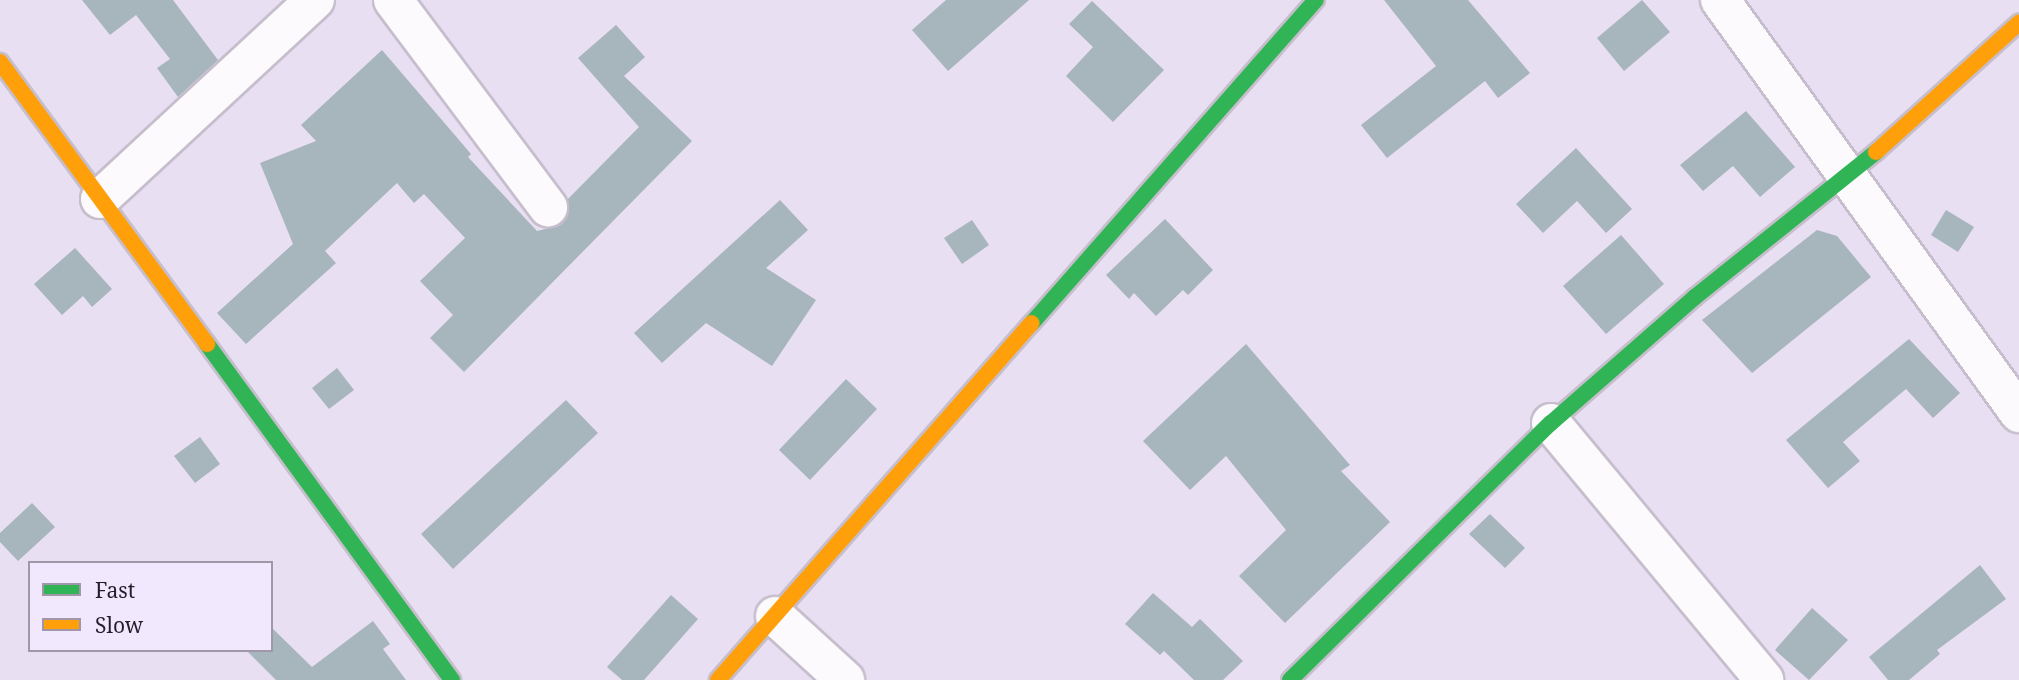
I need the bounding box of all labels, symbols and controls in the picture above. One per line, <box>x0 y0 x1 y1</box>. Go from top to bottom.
legend <box>28 561 273 652</box>
text: Fast <box>95 576 135 604</box>
text: Slow <box>95 611 143 639</box>

